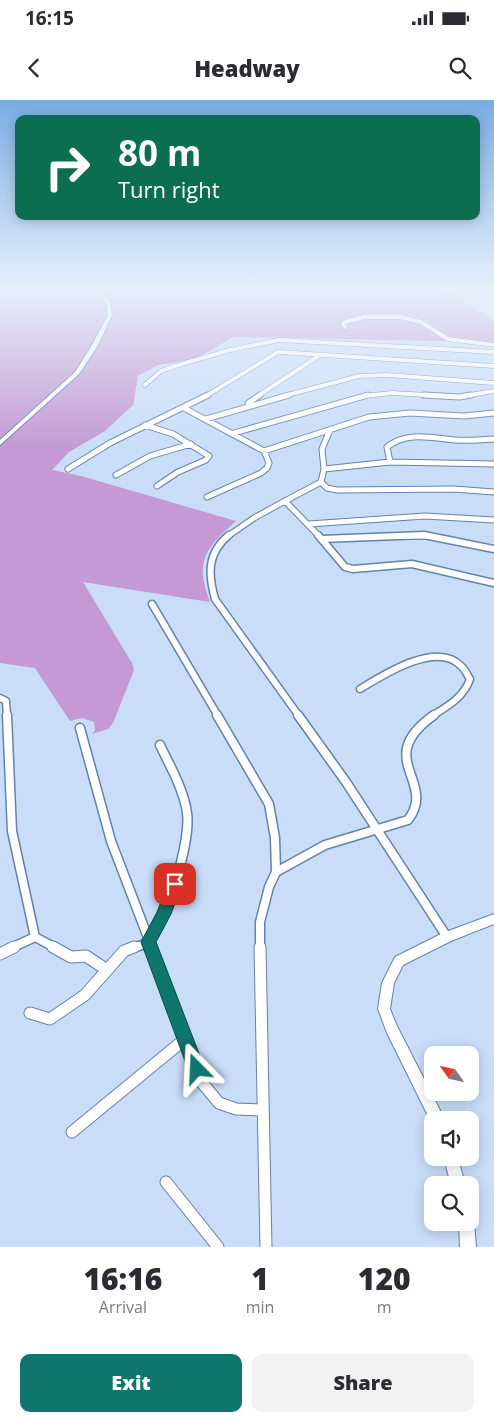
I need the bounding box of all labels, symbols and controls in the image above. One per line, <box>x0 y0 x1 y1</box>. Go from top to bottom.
text: 16:15 <box>25 5 74 31</box>
text: Headway <box>194 53 300 83</box>
icon: back <box>20 54 48 82</box>
icon: search <box>446 54 474 82</box>
text: 80 m <box>118 129 201 176</box>
icon: right <box>35 135 100 200</box>
text: Turn right <box>118 174 220 204</box>
pin <box>154 863 196 905</box>
icon: arrive <box>161 870 189 898</box>
position arrow <box>170 1042 222 1094</box>
north arrow <box>424 1046 479 1101</box>
map controls <box>424 1046 479 1231</box>
button: sound <box>424 1111 479 1166</box>
button: search <box>424 1176 479 1231</box>
text: 16:16 <box>83 1258 162 1299</box>
text: 1 <box>251 1258 269 1299</box>
text: 120 <box>358 1258 411 1299</box>
text: Arrival <box>99 1296 147 1318</box>
text: min <box>246 1296 274 1318</box>
text: m <box>377 1296 392 1318</box>
button: Exit <box>20 1354 242 1412</box>
button: Share <box>252 1354 474 1412</box>

